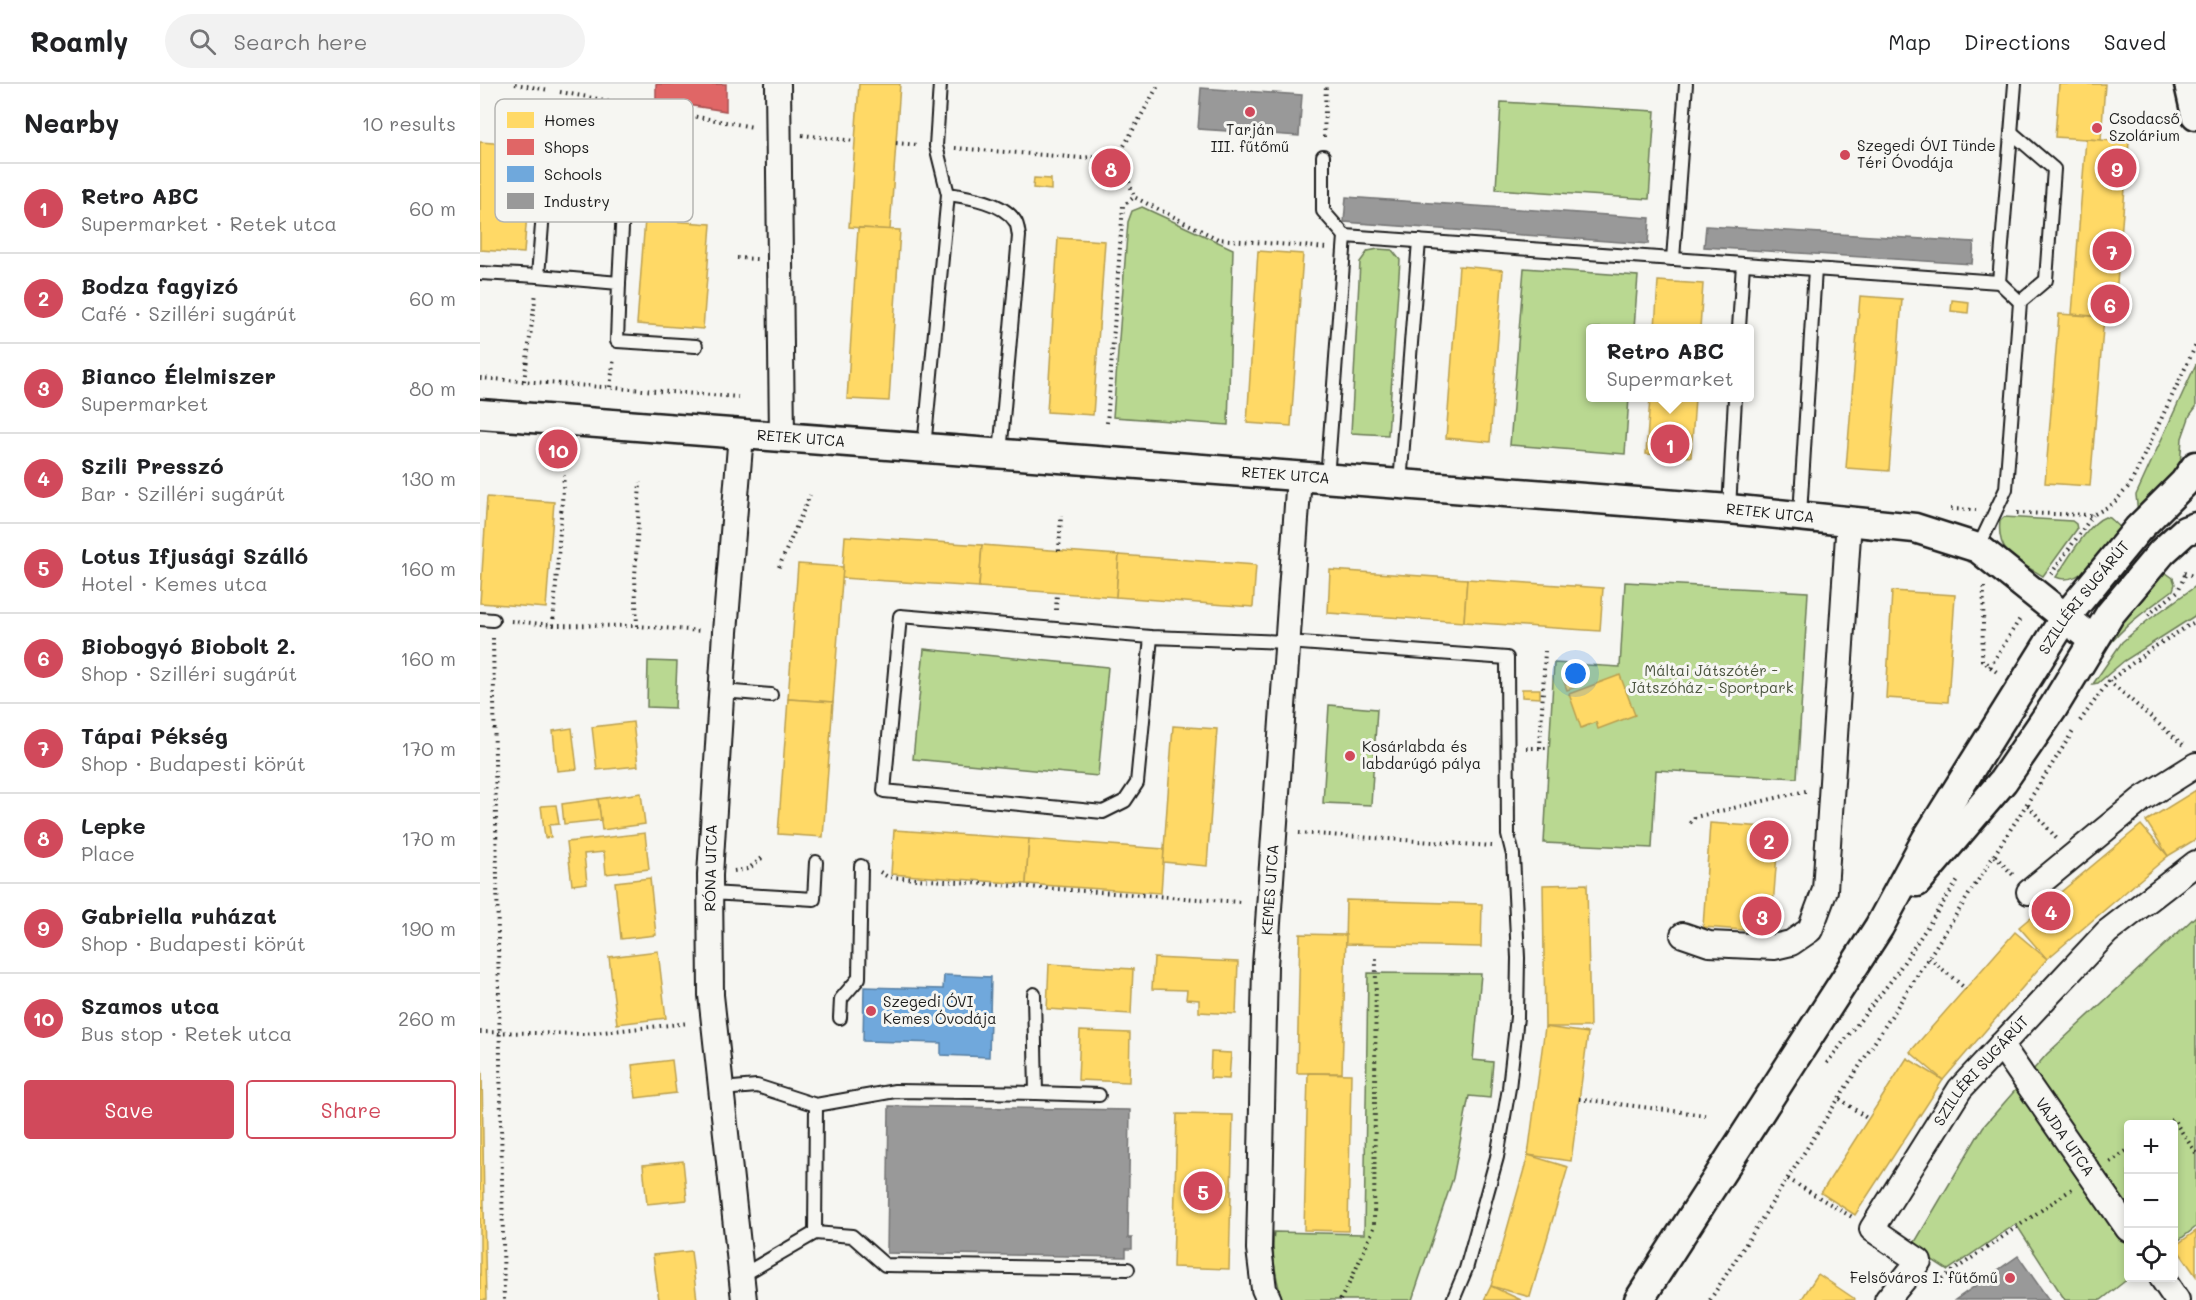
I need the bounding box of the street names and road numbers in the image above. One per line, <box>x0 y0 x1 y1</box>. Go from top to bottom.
street label: RETEK UTCA <box>756 424 846 451</box>
street label: RETEK UTCA <box>1241 461 1331 488</box>
street label: RETEK UTCA <box>1725 498 1815 527</box>
street label: SZILLÉRI SUGÁRÚT <box>2033 536 2133 658</box>
street label: RÓNA UTCA <box>699 824 721 912</box>
street label: KEMES UTCA <box>1256 843 1282 936</box>
street label: SZILLÉRI SUGÁRÚT <box>1928 1011 2033 1129</box>
street label: VAJDA UTCA <box>2031 1093 2100 1180</box>

